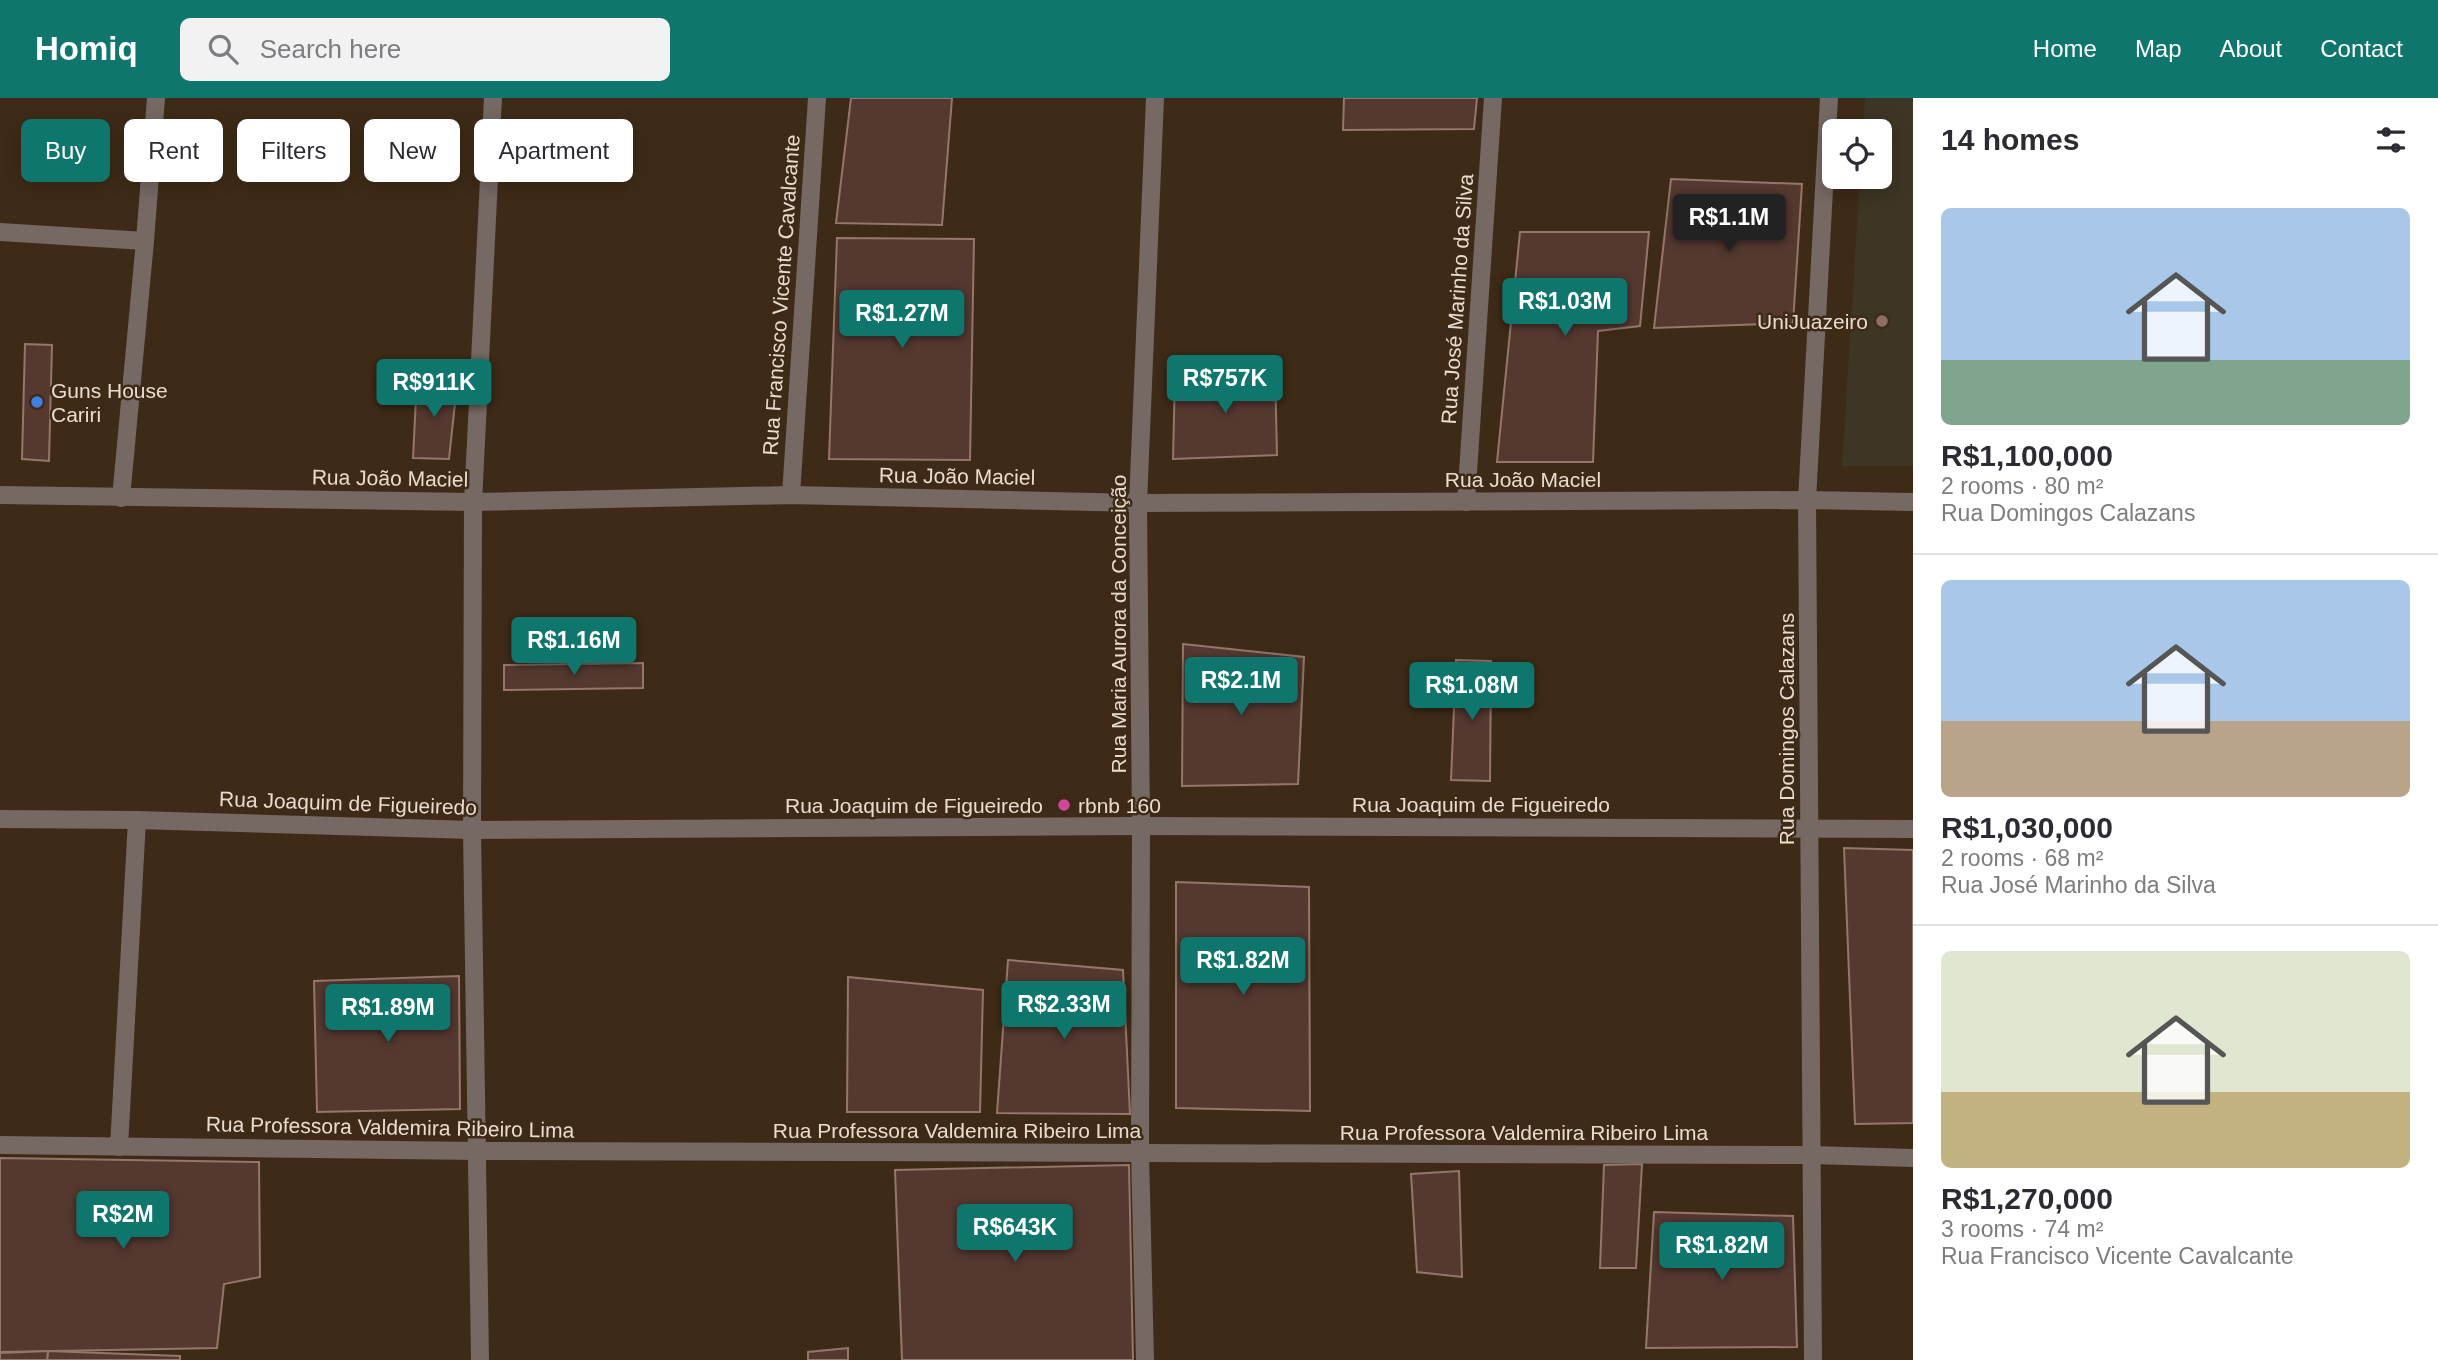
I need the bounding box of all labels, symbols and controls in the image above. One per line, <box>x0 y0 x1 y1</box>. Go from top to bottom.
search box <box>180 18 670 81</box>
text: Homiq <box>35 30 138 67</box>
icon: search <box>204 30 242 68</box>
text: Search here <box>260 34 401 64</box>
text: Home <box>2033 35 2097 62</box>
text: Map <box>2135 35 2182 62</box>
text: About <box>2220 35 2282 62</box>
text: Contact <box>2320 35 2403 62</box>
chip: Buy <box>21 119 110 182</box>
chip: Rent <box>124 119 223 182</box>
chip: Filters <box>237 119 350 182</box>
chip: New <box>364 119 460 182</box>
chip: Apartment <box>474 119 633 182</box>
map controls <box>1822 119 1892 189</box>
button: locate <box>1822 119 1892 189</box>
icon: filters <box>2372 121 2410 159</box>
text: 14 homes <box>1941 123 2079 156</box>
street label: Rua Francisco Vicente Cavalcante <box>758 134 804 456</box>
street label: Rua José Marinho da Silva <box>1437 173 1477 425</box>
pin: R$1.1M <box>1672 194 1786 254</box>
text: R$1.1M <box>1689 204 1769 230</box>
icon: home <box>2113 254 2239 380</box>
pin: R$1.03M <box>1500 278 1630 338</box>
text: R$1.03M <box>1518 288 1612 314</box>
pin: R$1.27M <box>837 290 967 350</box>
text: R$1.27M <box>855 300 949 326</box>
place label: UniJuazeiro <box>1757 310 1868 333</box>
marker: UniJuazeiro <box>1874 313 1890 329</box>
pin: R$757K <box>1168 356 1282 415</box>
pin: R$911K <box>377 360 491 419</box>
text: R$757K <box>1183 365 1267 391</box>
text: R$911K <box>392 369 476 395</box>
place label: Guns House Cariri <box>51 379 168 426</box>
marker: Guns House Cariri <box>29 394 45 410</box>
text: R$1,100,000 <box>1941 439 2113 472</box>
street label: Rua João Maciel <box>879 463 1035 489</box>
street label: Rua João Maciel <box>312 465 468 491</box>
street label: Rua João Maciel <box>1445 468 1601 491</box>
text: 2 rooms · 80 m² <box>1941 473 2103 499</box>
street label: Rua Maria Aurora da Conceição <box>1107 475 1130 773</box>
text: Rua Domingos Calazans <box>1941 500 2195 526</box>
street label: Rua Domingos Calazans <box>1775 613 1798 845</box>
pin: R$1.16M <box>509 618 639 677</box>
icon: home <box>2113 626 2239 752</box>
text: R$1.16M <box>527 627 621 653</box>
pin: R$2.1M <box>1184 658 1298 717</box>
pin: R$1.08M <box>1407 662 1537 722</box>
text: R$2.1M <box>1201 667 1281 693</box>
text: R$1.08M <box>1425 672 1519 698</box>
street label: Rua Joaquim de Figueiredo <box>219 787 477 819</box>
street label: Rua Joaquim de Figueiredo <box>1352 793 1610 816</box>
street label: Rua Joaquim de Figueiredo <box>785 794 1043 817</box>
place label: rbnb 160 <box>1078 794 1161 817</box>
marker: rbnb 160 <box>1056 797 1072 813</box>
text: R$1,030,000 <box>1941 811 2113 844</box>
text: 2 rooms · 68 m² <box>1941 845 2103 871</box>
text: Rua José Marinho da Silva <box>1941 872 2216 898</box>
pin: R$1.82M <box>1178 937 1308 997</box>
text: R$1.82M <box>1196 947 1290 973</box>
pin: R$2.33M <box>999 982 1129 1041</box>
pin: R$1.89M <box>323 984 453 1044</box>
text: R$2.33M <box>1017 991 1111 1017</box>
text: R$1.89M <box>341 994 435 1020</box>
icon: home <box>2113 997 2239 1123</box>
street label: Rua Professora Valdemira Ribeiro Lima <box>206 1112 575 1142</box>
street label: Rua Professora Valdemira Ribeiro Lima <box>773 1119 1142 1142</box>
street label: Rua Professora Valdemira Ribeiro Lima <box>1340 1121 1709 1144</box>
text: R$1,270,000 <box>1941 1182 2113 1215</box>
pin: R$2M <box>82 1192 164 1251</box>
text: R$2M <box>92 1201 154 1227</box>
pin: R$643K <box>958 1204 1072 1264</box>
text: R$643K <box>973 1214 1057 1240</box>
text: 3 rooms · 74 m² <box>1941 1216 2103 1242</box>
pin: R$1.82M <box>1657 1222 1787 1282</box>
text: R$1.82M <box>1675 1232 1769 1258</box>
text: Rua Francisco Vicente Cavalcante <box>1941 1243 2293 1269</box>

